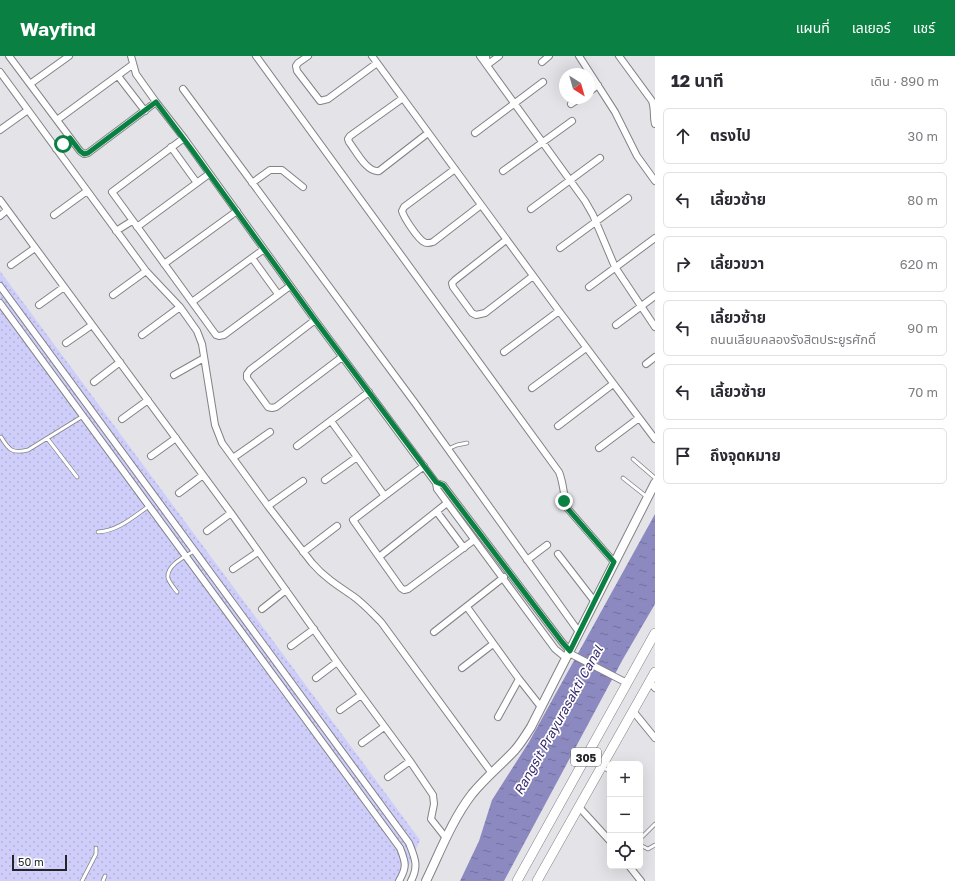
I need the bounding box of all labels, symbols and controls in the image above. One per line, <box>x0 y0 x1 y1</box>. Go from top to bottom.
text: Wayfind <box>20 17 96 40</box>
text: แผนที่ <box>796 19 830 36</box>
text: เลเยอร์ <box>852 19 891 36</box>
text: แชร์ <box>913 19 935 36</box>
north arrow <box>559 68 595 104</box>
text: 12 นาที <box>671 70 724 91</box>
text: เดิน · 890 m <box>870 73 939 89</box>
icon: ahead <box>672 125 694 147</box>
text: ตรงไป <box>710 126 751 144</box>
text: 30 m <box>908 128 938 144</box>
route start <box>54 135 72 153</box>
icon: left <box>672 189 694 211</box>
text: เลี้ยวซ้าย <box>710 190 766 208</box>
text: 80 m <box>907 192 938 208</box>
icon: right <box>672 253 694 275</box>
text: เลี้ยวขวา <box>710 254 764 272</box>
text: 620 m <box>900 256 938 272</box>
text: เลี้ยวซ้าย <box>710 308 766 326</box>
icon: left <box>672 317 694 339</box>
text: 90 m <box>907 320 938 336</box>
text: ถนนเลียบคลองรังสิตประยูรศักดิ์ <box>710 331 876 347</box>
icon: left <box>672 381 694 403</box>
text: เลี้ยวซ้าย <box>710 382 766 400</box>
text: 70 m <box>908 384 938 400</box>
icon: arrive <box>672 445 694 467</box>
text: ถึงจุดหมาย <box>710 446 781 464</box>
route end <box>555 492 573 510</box>
water label: Rangsit Prayurasakti Canal <box>510 642 606 797</box>
road number: 305 <box>571 748 601 766</box>
map controls <box>607 761 643 869</box>
button: + <box>607 761 643 797</box>
button: − <box>607 797 643 833</box>
button: locate <box>607 833 643 869</box>
scale bar <box>12 853 67 872</box>
text: 50 m <box>18 855 44 868</box>

